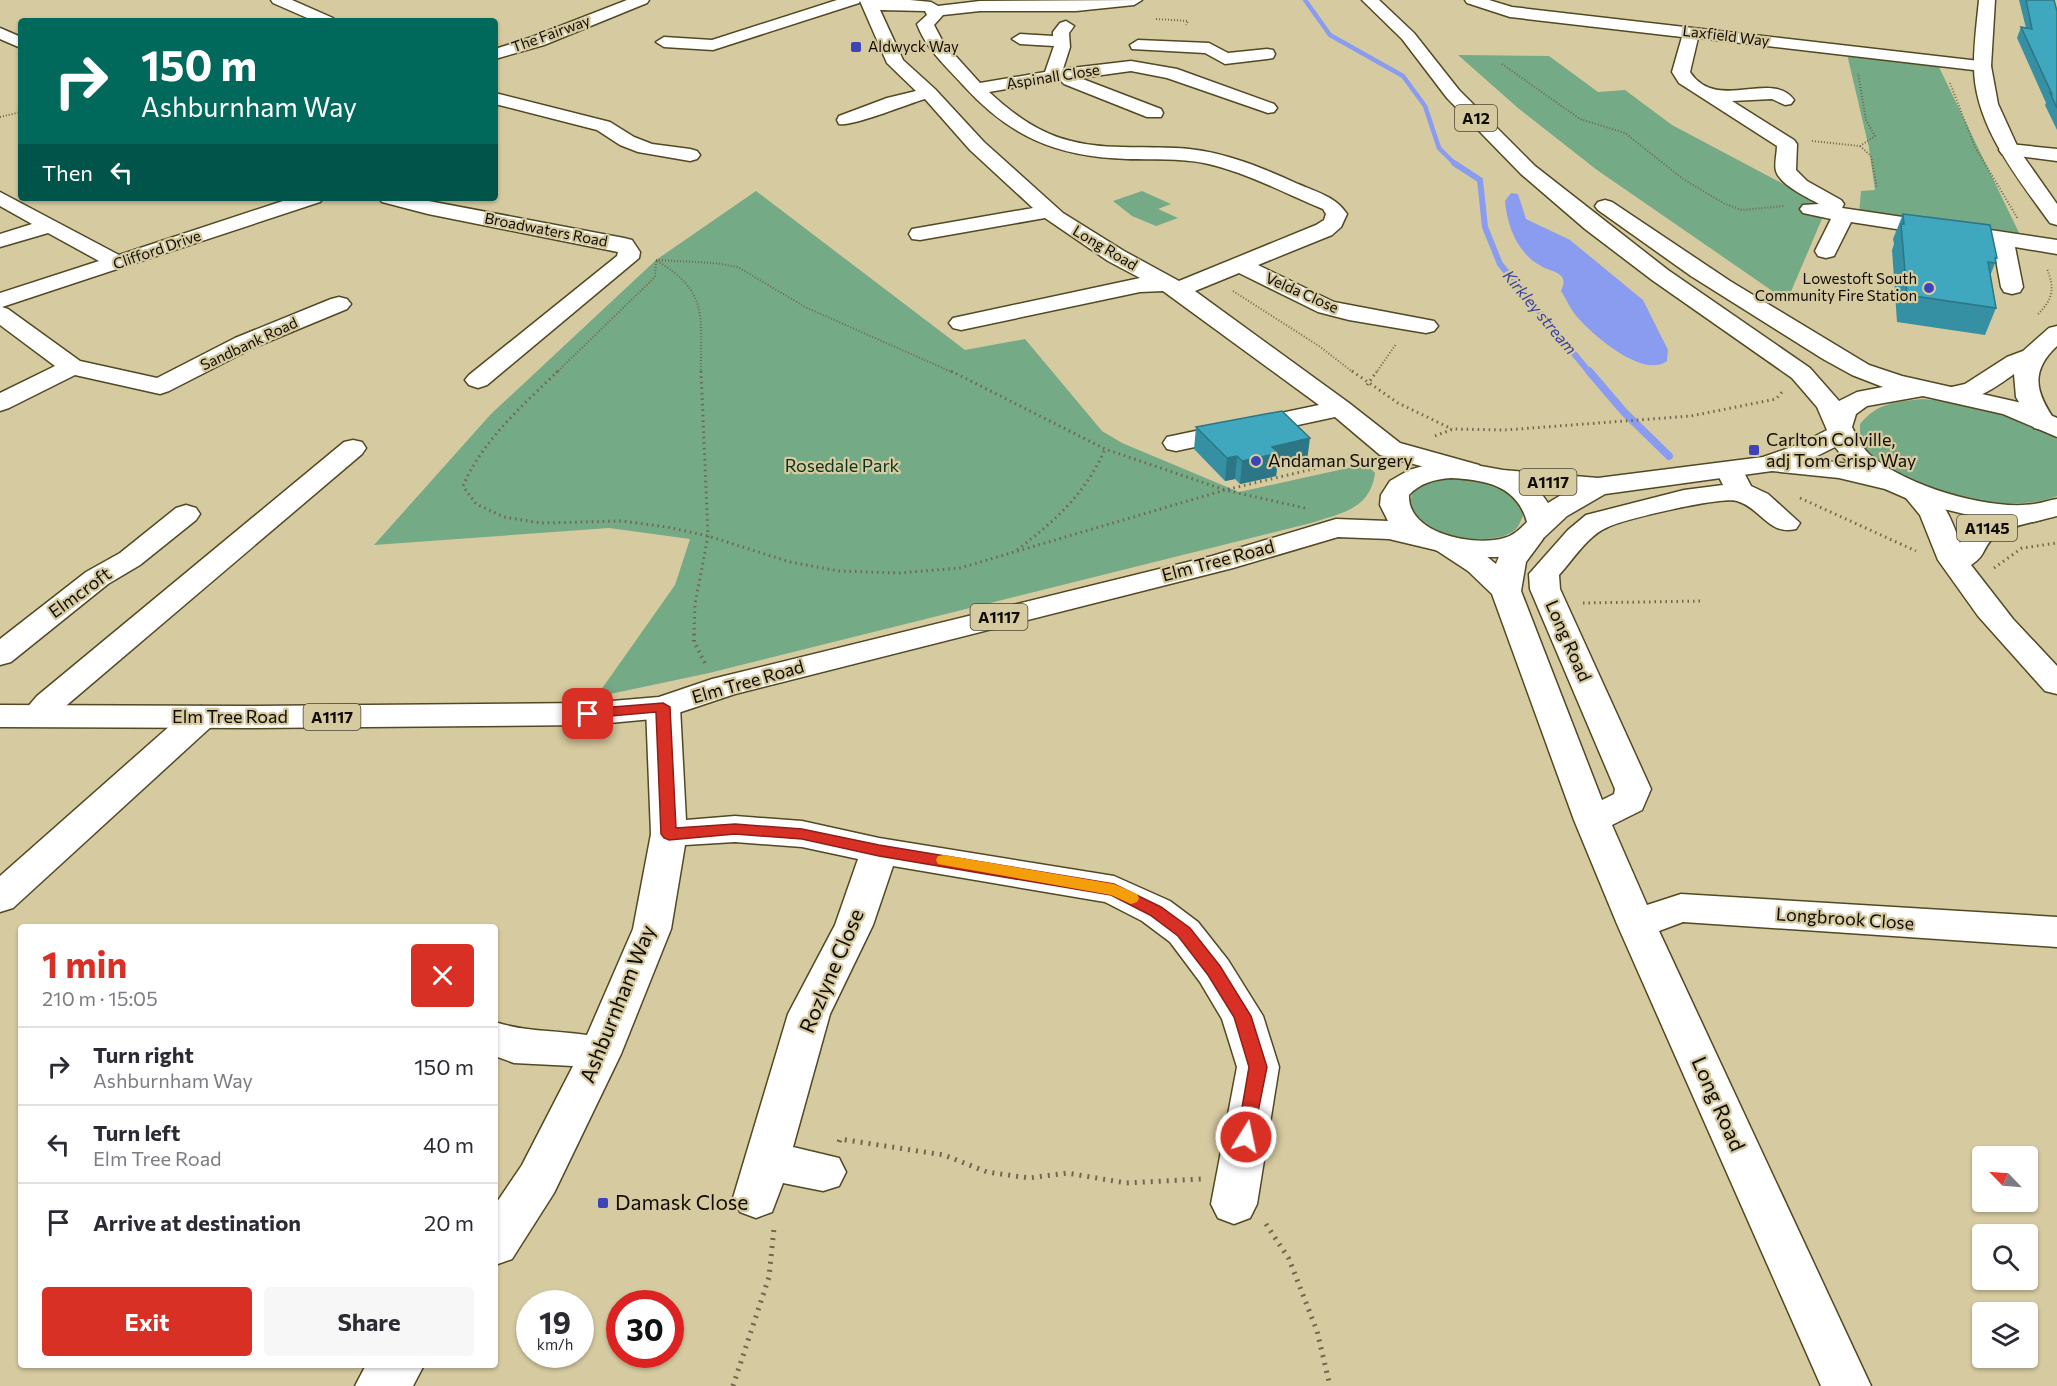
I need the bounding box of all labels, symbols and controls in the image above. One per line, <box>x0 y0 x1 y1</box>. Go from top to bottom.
street label: The Fairway <box>509 10 593 56</box>
street label: Laxfield Way <box>1682 21 1771 49</box>
place label: Aldwyck Way <box>868 37 959 55</box>
text: 150 m <box>141 38 257 90</box>
marker: Aldwyck Way <box>849 40 863 54</box>
icon: right <box>42 42 120 120</box>
street label: Aspinall Close <box>1005 60 1101 92</box>
text: Ashburnham Way <box>141 90 357 123</box>
road number: A12 <box>1455 105 1497 131</box>
icon: left <box>105 156 138 189</box>
text: Then <box>42 159 93 186</box>
street label: Broadwaters Road <box>483 208 609 250</box>
street label: Long Road <box>1070 221 1141 273</box>
street label: Clifford Drive <box>110 226 203 272</box>
water label: Kirkley stream <box>1500 266 1581 358</box>
street label: Velda Close <box>1263 268 1342 316</box>
place label: Lowestoft South Community Fire Station <box>1755 269 1917 304</box>
marker: Lowestoft South Community Fire Station <box>1922 281 1936 295</box>
street label: Sandbank Road <box>197 313 300 373</box>
place label: Carlton Colville, adj Tom Crisp Way <box>1766 428 1916 471</box>
marker: Carlton Colville, adj Tom Crisp Way <box>1747 443 1761 457</box>
place label: Andaman Surgery <box>1268 449 1413 471</box>
park label: Rosedale Park <box>785 454 900 476</box>
marker: Andaman Surgery <box>1249 454 1263 468</box>
road number: A1117 <box>1520 469 1576 495</box>
road number: A1145 <box>1957 515 2017 541</box>
street label: Elm Tree Road <box>1159 534 1277 586</box>
street label: Elmcroft <box>44 562 115 622</box>
street label: Long Road <box>1541 597 1597 685</box>
road number: A1117 <box>970 604 1028 630</box>
street label: Elm Tree Road <box>689 655 806 708</box>
pin <box>562 688 613 739</box>
icon: arrive <box>571 697 604 730</box>
road number: A1117 <box>304 704 360 730</box>
street label: Elm Tree Road <box>172 705 288 727</box>
street label: Longbrook Close <box>1775 902 1915 934</box>
street label: Rozlyne Close <box>793 905 868 1036</box>
street label: Ashburnham Way <box>574 921 660 1086</box>
text: 1 min <box>42 941 127 985</box>
button: close <box>411 944 474 1007</box>
text: 210 m · 15:05 <box>42 986 158 1010</box>
text: Turn right <box>93 1041 194 1068</box>
icon: right <box>42 1050 75 1083</box>
street label: Long Road <box>1687 1052 1751 1155</box>
text: 150 m <box>414 1053 474 1080</box>
text: Ashburnham Way <box>93 1068 253 1092</box>
position arrow <box>1214 1105 1278 1169</box>
text: Turn left <box>93 1119 180 1146</box>
icon: left <box>42 1128 75 1161</box>
text: 40 m <box>423 1131 474 1158</box>
text: Elm Tree Road <box>93 1146 222 1170</box>
north arrow <box>1972 1146 2038 1212</box>
map controls <box>1972 1146 2038 1368</box>
place label: Damask Close <box>615 1189 748 1214</box>
marker: Damask Close <box>596 1196 610 1210</box>
icon: arrive <box>42 1206 75 1239</box>
text: Arrive at destination <box>93 1209 301 1236</box>
text: 20 m <box>424 1209 474 1236</box>
button: search <box>1972 1224 2038 1290</box>
button: Exit <box>42 1287 252 1356</box>
button: Share <box>264 1287 474 1356</box>
speed limit sign: 30 <box>606 1290 684 1368</box>
button: layers <box>1972 1302 2038 1368</box>
text: 19 <box>539 1303 571 1340</box>
text: km/h <box>537 1335 573 1353</box>

